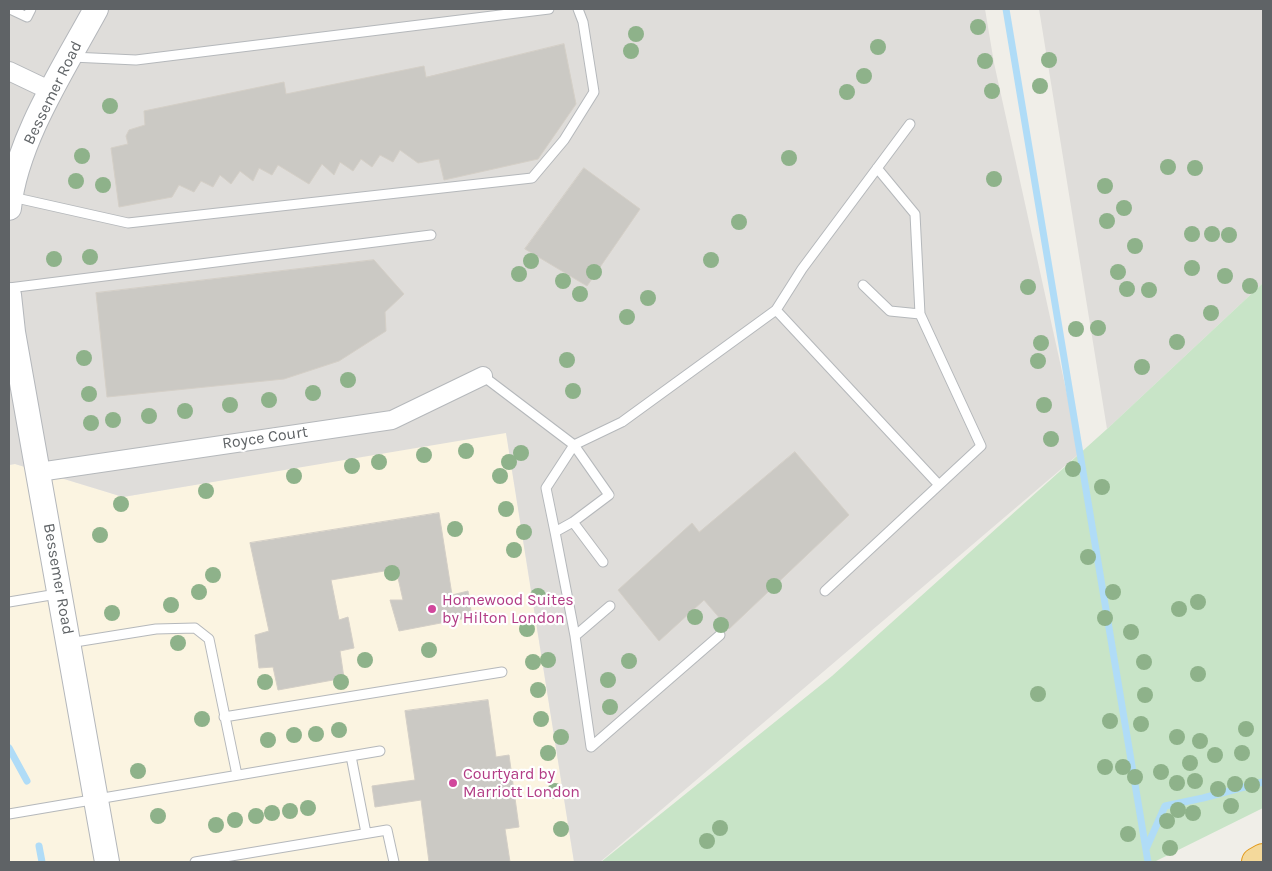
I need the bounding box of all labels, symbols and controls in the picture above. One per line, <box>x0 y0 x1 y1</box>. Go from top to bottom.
street label: Bessemer Road <box>20 38 86 148</box>
street label: Royce Court <box>221 422 309 454</box>
street label: Bessemer Road <box>39 522 77 636</box>
place label: Homewood Suites by Hilton London <box>442 590 574 628</box>
marker: Homewood Suites by Hilton London <box>426 603 438 615</box>
place label: Courtyard by Marriott London <box>463 764 580 802</box>
marker: Courtyard by Marriott London <box>447 777 459 789</box>

